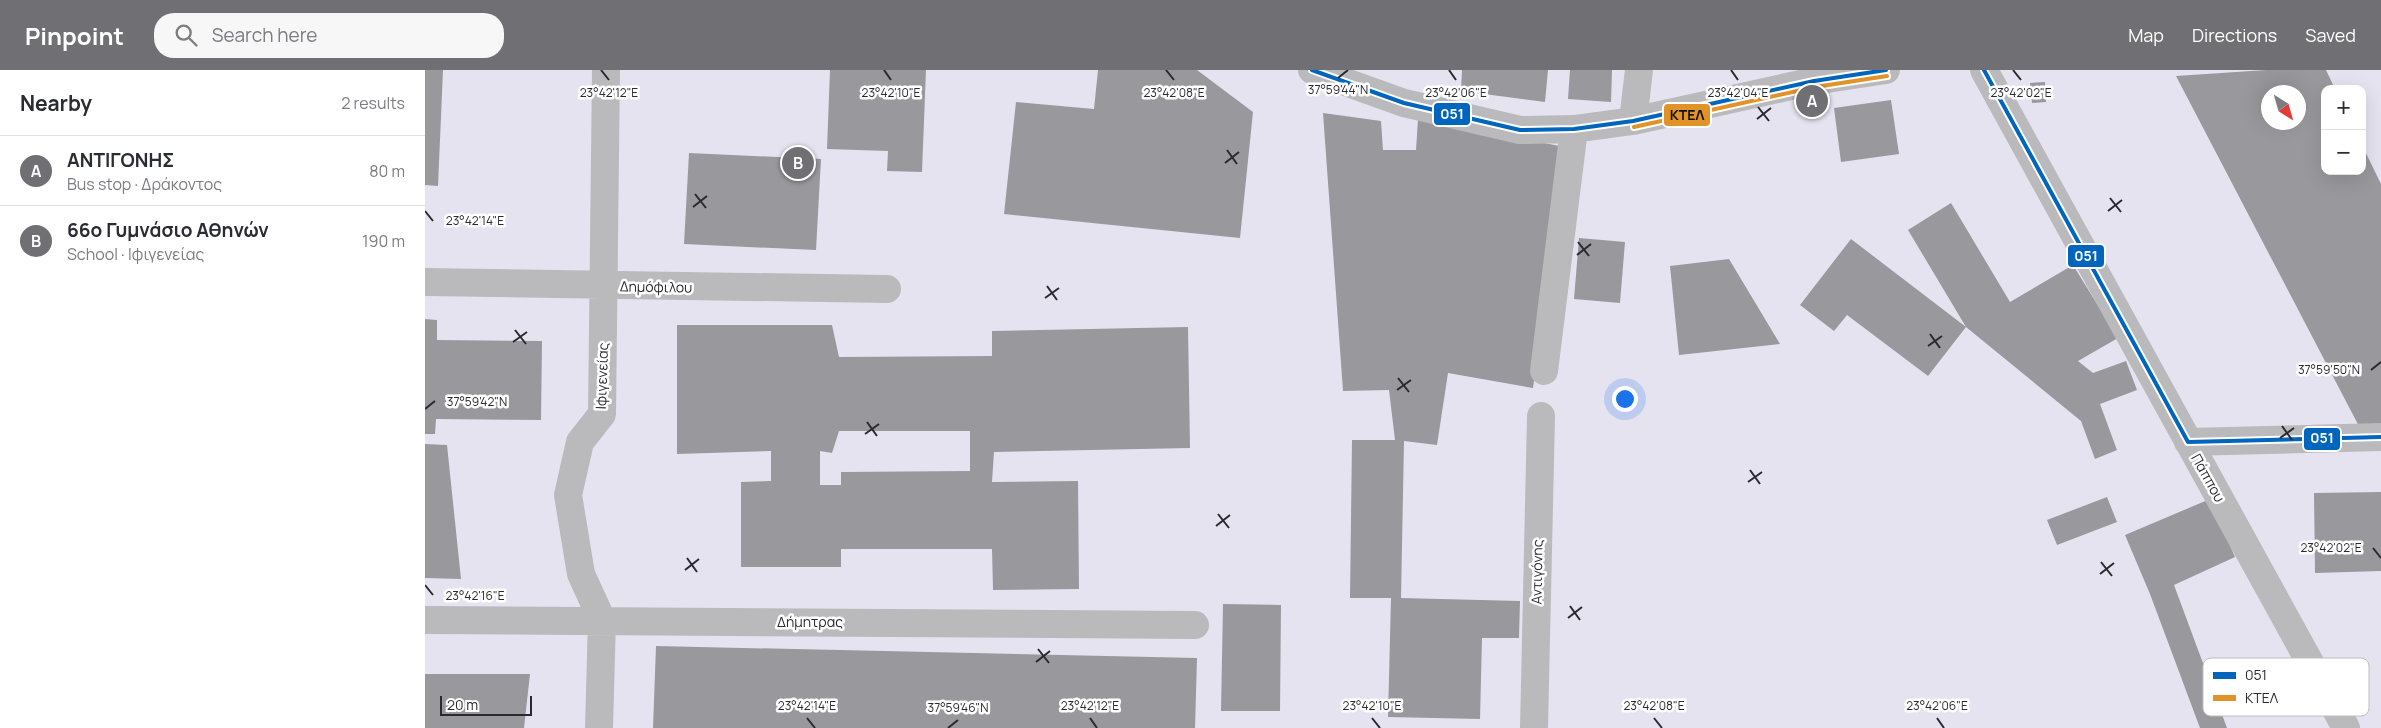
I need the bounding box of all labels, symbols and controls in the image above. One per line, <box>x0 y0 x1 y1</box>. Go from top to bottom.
search box <box>154 13 504 58</box>
text: Pinpoint <box>25 19 124 52</box>
icon: search <box>172 21 200 49</box>
text: Search here <box>212 22 317 48</box>
text: Map <box>2128 23 2164 47</box>
text: Directions <box>2192 23 2277 47</box>
text: Saved <box>2305 23 2356 47</box>
text: 37°59'44"N <box>1308 81 1368 98</box>
pin: A <box>1796 82 1828 120</box>
text: 23°42'12"E <box>580 84 638 101</box>
text: 23°42'10"E <box>862 84 921 101</box>
text: 23°42'08"E <box>1143 84 1205 101</box>
text: 23°42'06"E <box>1425 84 1487 101</box>
text: 23°42'04"E <box>1708 84 1769 101</box>
text: 23°42'02"E <box>1990 84 2052 101</box>
north arrow <box>2261 85 2306 130</box>
map controls <box>2321 85 2366 175</box>
button: + <box>2321 85 2366 130</box>
text: Nearby <box>20 89 92 117</box>
text: 2 results <box>341 92 405 114</box>
line badge: 051 <box>1433 102 1471 126</box>
line badge: ΚΤΕΛ <box>1663 103 1711 127</box>
text: 051 <box>1440 104 1464 123</box>
text: ΚΤΕΛ <box>1670 105 1704 124</box>
button: − <box>2321 130 2366 175</box>
pin: B <box>782 144 814 182</box>
text: ΑΝΤΙΓΟΝΗΣ <box>67 147 174 173</box>
text: A <box>31 160 41 182</box>
text: 80 m <box>369 160 405 182</box>
text: Bus stop · Δράκοντος <box>67 173 222 195</box>
text: 23°42'14"E <box>446 212 504 229</box>
text: 66ο Γυμνάσιο Αθηνών <box>67 217 269 243</box>
text: B <box>31 230 41 252</box>
text: 190 m <box>362 230 405 252</box>
text: School · Ιφιγενείας <box>67 243 204 265</box>
line badge: 051 <box>2067 244 2105 268</box>
text: 051 <box>2074 246 2098 265</box>
street label: Δημόφιλου <box>620 276 692 297</box>
street label: Ιφιγενείας <box>591 342 612 410</box>
text: 37°59'50"N <box>2298 361 2360 378</box>
your location <box>1612 386 1638 412</box>
text: 37°59'42"N <box>447 393 507 410</box>
line badge: 051 <box>2303 427 2341 451</box>
text: 051 <box>2310 428 2334 447</box>
street label: Πάππου <box>2187 450 2230 505</box>
street label: Αντιγόνης <box>1526 539 1547 605</box>
text: 23°42'02"E <box>2300 539 2362 556</box>
text: 23°42'16"E <box>445 587 505 604</box>
street label: Δήμητρας <box>777 612 843 631</box>
legend <box>2203 658 2369 716</box>
text: 051 <box>2245 665 2267 684</box>
text: ΚΤΕΛ <box>2245 688 2279 707</box>
scale bar <box>440 693 533 716</box>
text: 20 m <box>447 695 478 714</box>
text: 23°42'14"E <box>778 697 836 714</box>
text: 23°42'12"E <box>1061 697 1119 714</box>
text: 23°42'10"E <box>1343 697 1402 714</box>
text: 23°42'08"E <box>1623 697 1685 714</box>
text: 23°42'06"E <box>1906 697 1968 714</box>
text: 37°59'46"N <box>928 699 989 716</box>

